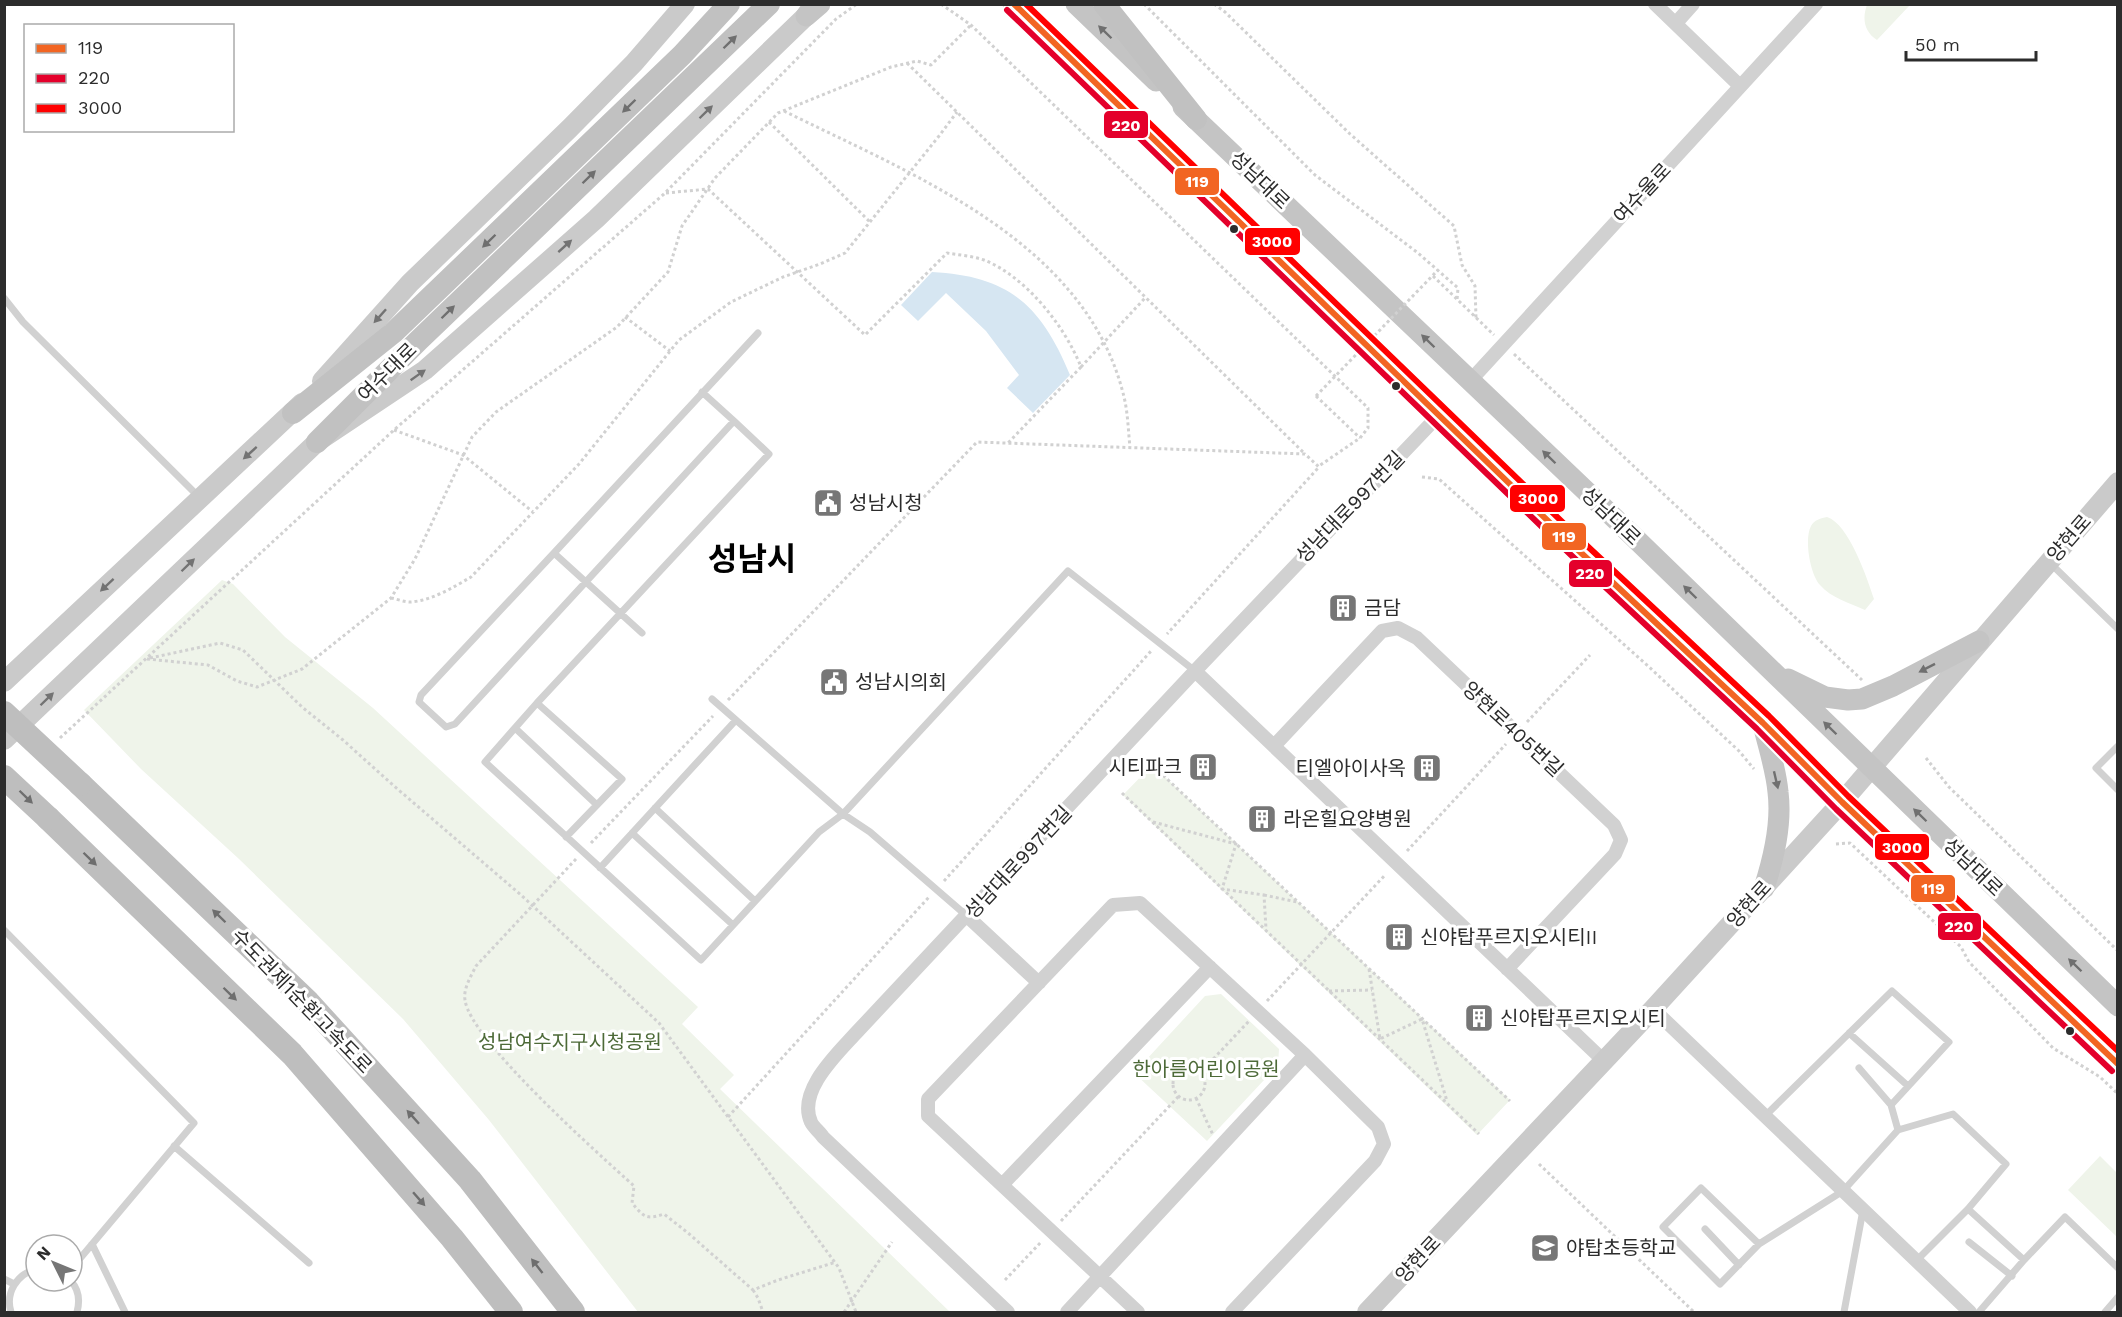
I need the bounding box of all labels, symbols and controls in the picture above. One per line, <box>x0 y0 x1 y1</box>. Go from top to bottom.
legend <box>24 24 234 132</box>
scale bar <box>1906 24 2036 62</box>
one-way arrow <box>1097 25 1112 39</box>
text: 50 m <box>1915 34 1960 55</box>
one-way arrow <box>722 36 736 50</box>
text: 119 <box>78 37 103 58</box>
text: 220 <box>78 67 110 88</box>
text: 3000 <box>78 97 122 118</box>
one-way arrow <box>623 98 637 112</box>
one-way arrow <box>699 105 714 119</box>
line badge: 220 <box>1103 110 1149 139</box>
text: 220 <box>1111 116 1141 135</box>
street label: 성남대로 <box>1225 146 1295 214</box>
street label: 여수울로 <box>1608 158 1676 228</box>
line badge: 119 <box>1174 167 1220 196</box>
one-way arrow <box>582 171 596 185</box>
text: 119 <box>1185 172 1209 191</box>
unlabelled marker <box>1228 223 1240 235</box>
line badge: 3000 <box>1244 227 1301 256</box>
text: 3000 <box>1252 232 1292 251</box>
one-way arrow <box>481 234 496 248</box>
one-way arrow <box>557 240 572 253</box>
one-way arrow <box>441 306 455 320</box>
one-way arrow <box>374 308 387 323</box>
one-way arrow <box>1420 334 1435 348</box>
street label: 여수대로 <box>352 337 422 407</box>
one-way arrow <box>410 369 426 381</box>
unlabelled marker <box>1390 380 1402 392</box>
one-way arrow <box>242 446 257 460</box>
street label: 성남대로997번길 <box>1291 446 1409 568</box>
one-way arrow <box>1542 450 1557 464</box>
street label: 성남대로 <box>1576 482 1646 550</box>
line badge: 3000 <box>1509 484 1566 513</box>
public building icon: 성남시청 <box>812 487 844 519</box>
text: 3000 <box>1518 489 1558 508</box>
place label: 성남시청 <box>849 491 923 515</box>
street label: 양현로 <box>2042 509 2096 567</box>
line badge: 119 <box>1541 522 1587 551</box>
text: 119 <box>1552 527 1576 546</box>
district label: 성남시 <box>708 540 796 578</box>
one-way arrow <box>181 558 196 572</box>
line badge: 220 <box>1568 559 1613 588</box>
text: 220 <box>1575 564 1605 583</box>
one-way arrow <box>100 578 114 592</box>
one-way arrow <box>1683 585 1698 599</box>
building icon: 금담 <box>1327 592 1359 624</box>
place label: 금담 <box>1364 596 1401 620</box>
one-way arrow <box>1918 663 1935 673</box>
public building icon: 성남시의회 <box>818 666 850 698</box>
place label: 성남시의회 <box>855 670 947 694</box>
street label: 양현로405번길 <box>1458 676 1568 782</box>
one-way arrow <box>40 693 54 707</box>
one-way arrow <box>1822 721 1837 735</box>
building icon: 시티파크 <box>1187 751 1219 783</box>
building icon: 티엘아이사옥 <box>1411 752 1443 784</box>
place label: 시티파크 <box>1108 755 1182 779</box>
place label: 티엘아이사옥 <box>1296 756 1406 780</box>
one-way arrow <box>1771 771 1781 789</box>
one-way arrow <box>19 790 33 804</box>
street label: 성남대로997번길 <box>959 800 1077 924</box>
building icon: 라온힐요양병원 <box>1246 803 1278 835</box>
place label: 라온힐요양병원 <box>1283 807 1412 831</box>
one-way arrow <box>1913 808 1928 822</box>
line badge: 3000 <box>1874 833 1930 861</box>
street label: 성남대로 <box>1938 833 2008 901</box>
text: 3000 <box>1882 838 1922 857</box>
one-way arrow <box>82 851 96 865</box>
line badge: 119 <box>1910 874 1956 903</box>
street label: 양현로 <box>1722 875 1776 933</box>
text: 119 <box>1921 879 1945 898</box>
one-way arrow <box>212 910 226 924</box>
line badge: 220 <box>1937 912 1982 941</box>
text: 220 <box>1944 917 1974 936</box>
building icon: 신야탑푸르지오시티II <box>1383 921 1415 953</box>
street label: 수도권제1순환고속도로 <box>227 924 377 1078</box>
place label: 신야탑푸르지오시티II <box>1420 925 1597 949</box>
one-way arrow <box>2069 959 2083 973</box>
one-way arrow <box>223 987 238 1001</box>
building icon: 신야탑푸르지오시티 <box>1463 1002 1495 1034</box>
place label: 신야탑푸르지오시티 <box>1500 1006 1666 1030</box>
unlabelled marker <box>2064 1025 2076 1037</box>
park label: 성남여수지구시청공원 <box>478 1030 662 1054</box>
park label: 한아름어린이공원 <box>1132 1057 1280 1081</box>
one-way arrow <box>406 1110 420 1124</box>
one-way arrow <box>412 1191 425 1206</box>
street label: 양현로 <box>1390 1231 1446 1287</box>
school or university icon: 야탑초등학교 <box>1529 1232 1561 1264</box>
north arrow <box>24 1233 84 1293</box>
place label: 야탑초등학교 <box>1566 1236 1676 1260</box>
text: N <box>32 1242 54 1264</box>
one-way arrow <box>532 1259 544 1274</box>

